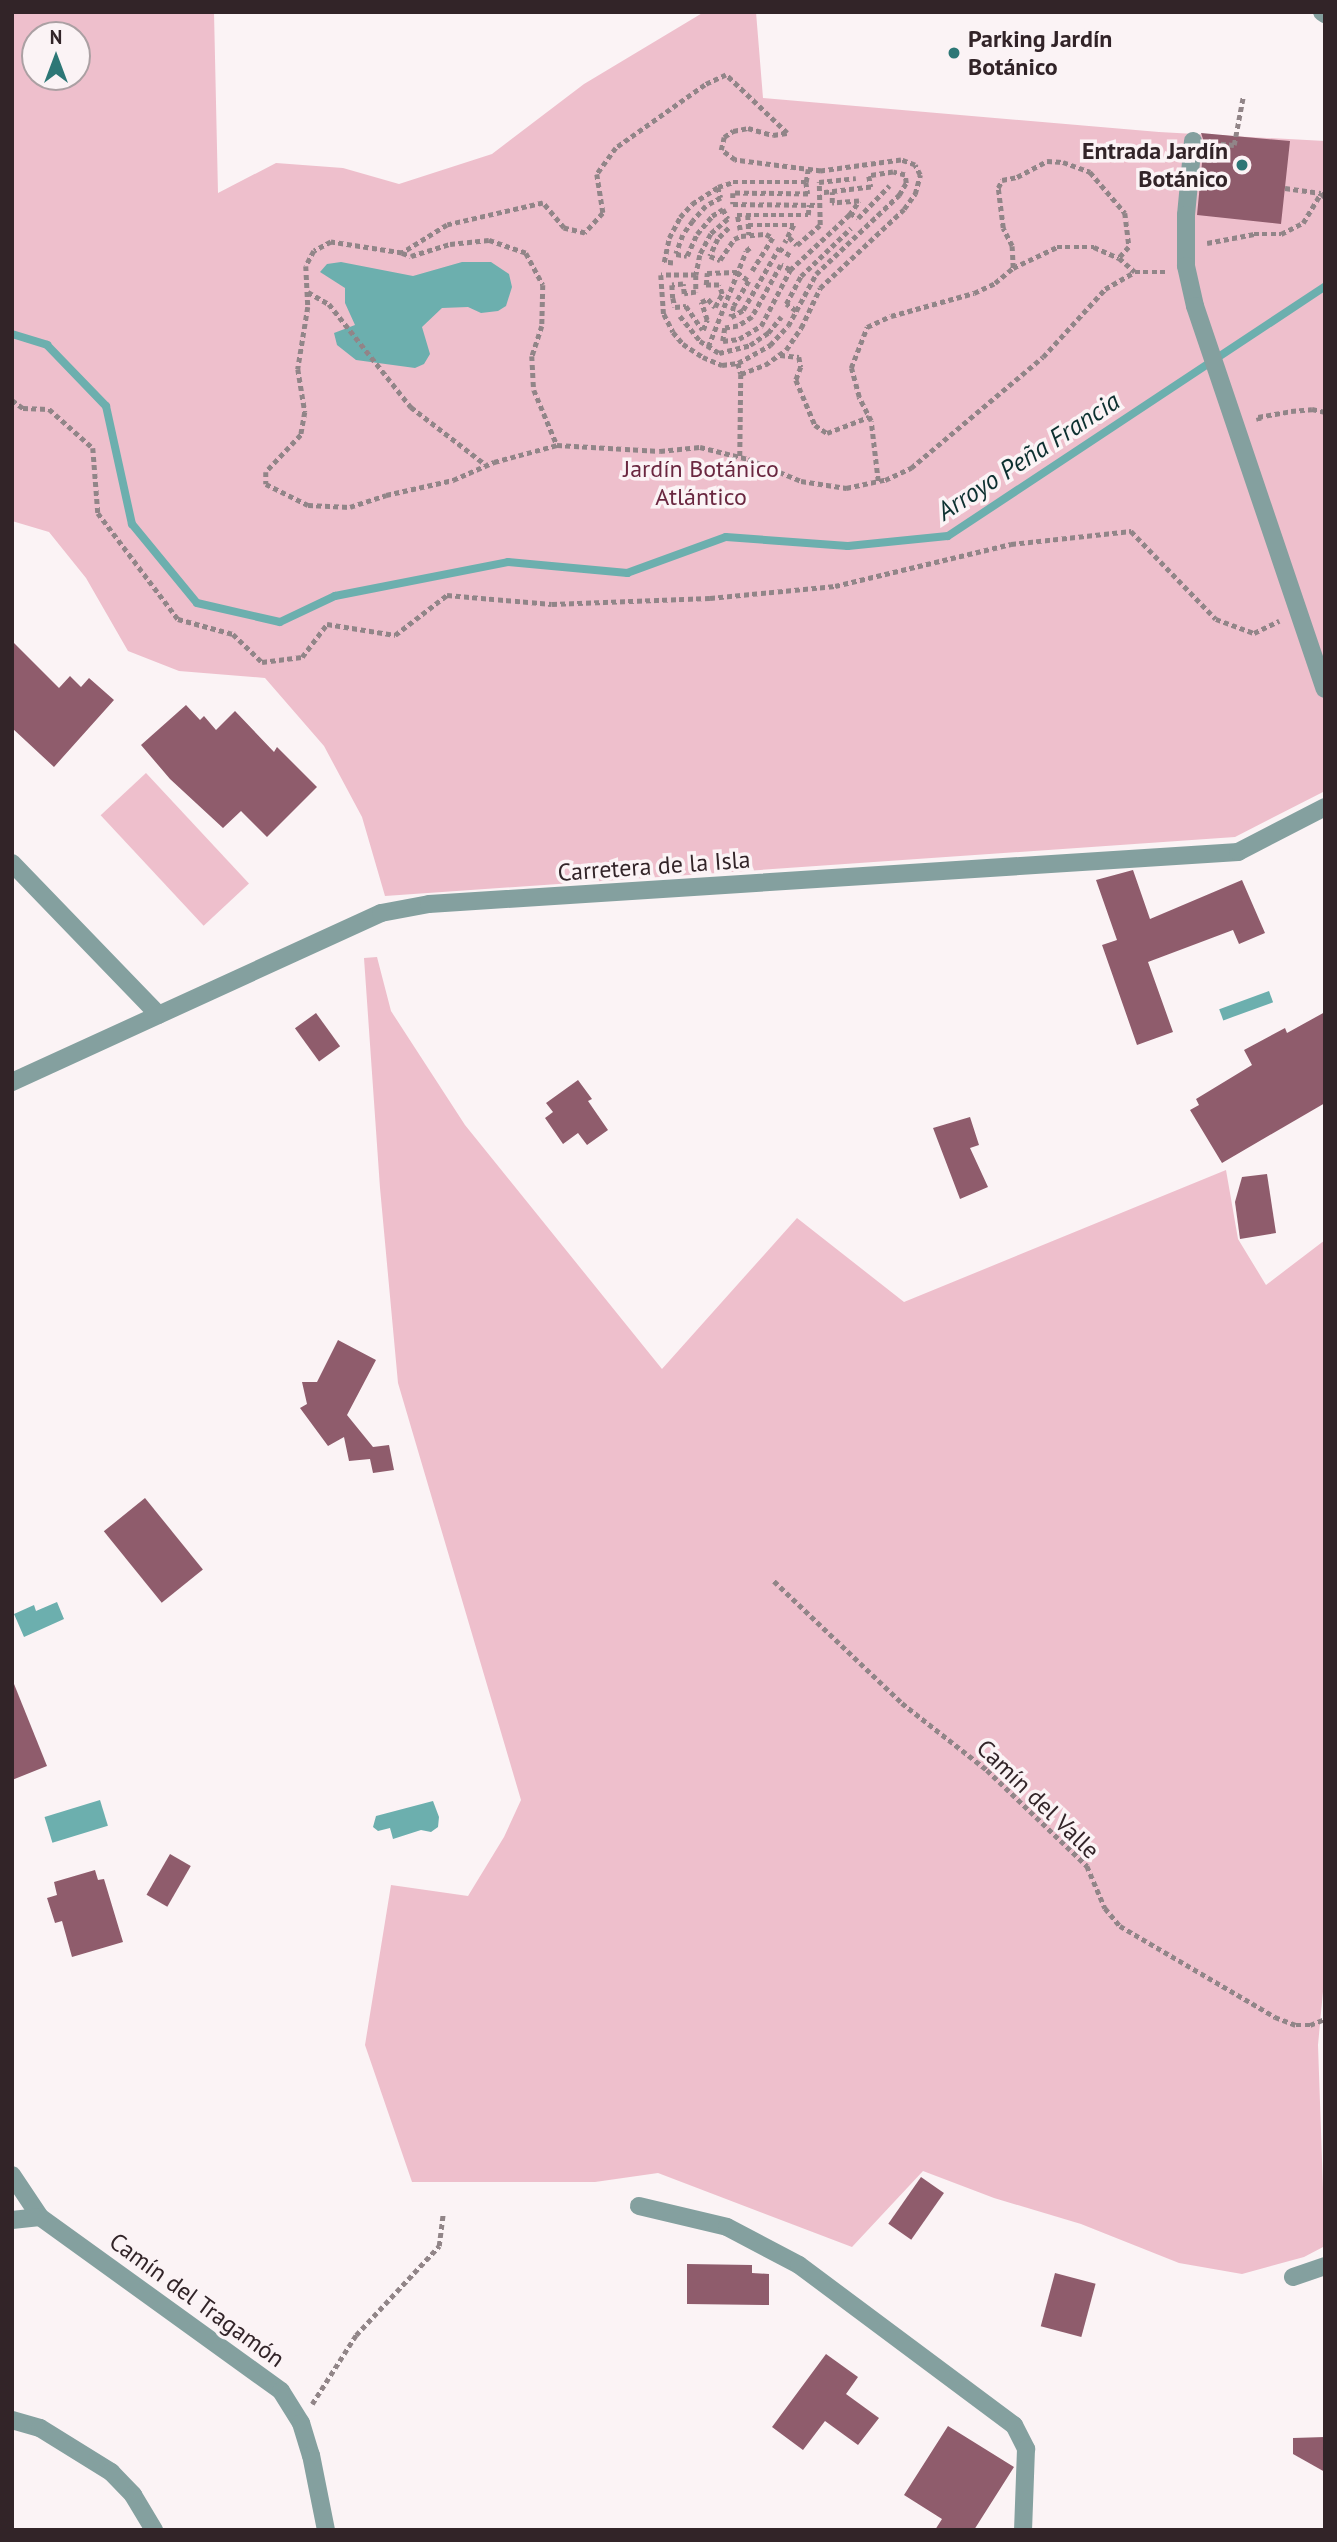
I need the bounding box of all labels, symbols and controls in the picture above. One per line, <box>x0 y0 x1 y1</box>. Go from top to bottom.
north arrow <box>21 21 91 91</box>
text: N <box>50 25 62 49</box>
place label: Parking Jardín Botánico <box>968 25 1112 81</box>
marker: Parking Jardín Botánico <box>946 45 962 61</box>
place label: Entrada Jardín Botánico <box>1082 137 1228 193</box>
marker: Entrada Jardín Botánico <box>1234 157 1250 173</box>
water label: Arroyo Peña Francia <box>931 385 1125 527</box>
park label: Jardín Botánico Atlántico <box>623 455 779 511</box>
street label: Carretera de la Isla <box>557 845 751 887</box>
street label: Camín del Valle <box>971 1733 1105 1865</box>
street label: Camín del Tragamón <box>103 2227 291 2373</box>

